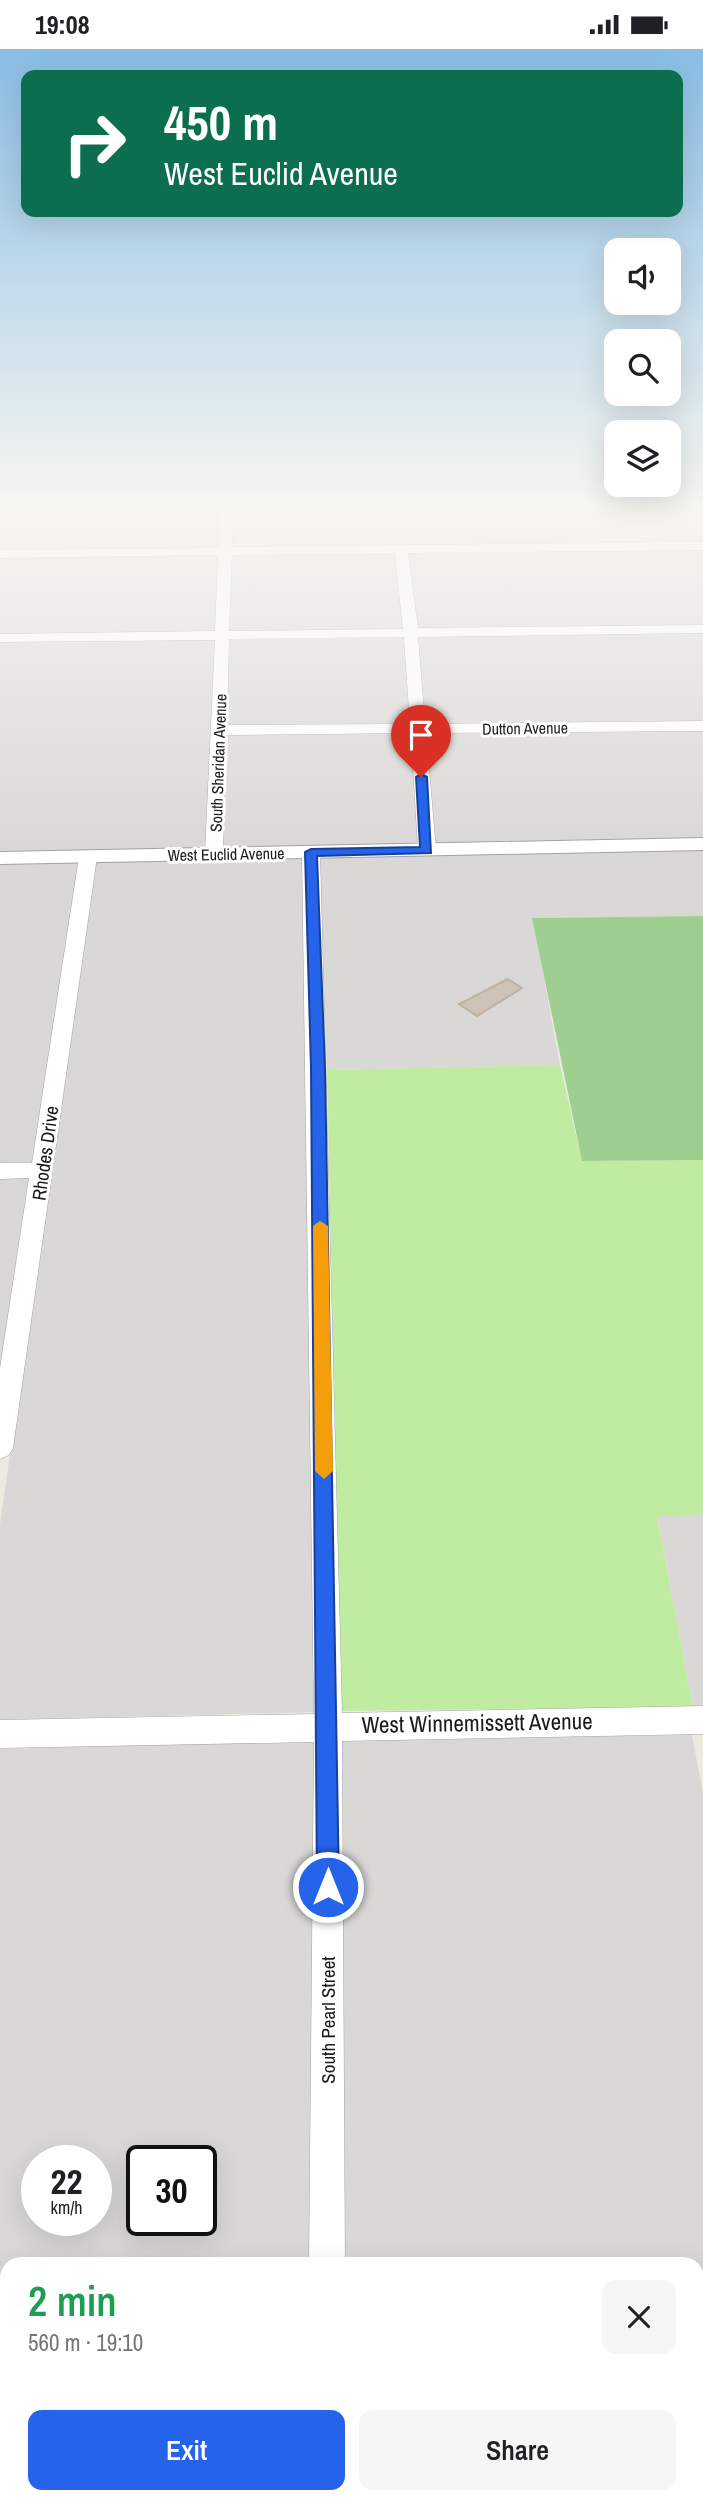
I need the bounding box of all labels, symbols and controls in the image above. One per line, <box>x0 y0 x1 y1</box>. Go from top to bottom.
text: 19:08 <box>35 7 90 42</box>
text: 450 m <box>164 89 278 155</box>
icon: right <box>49 98 140 189</box>
text: West Euclid Avenue <box>164 152 398 195</box>
map controls <box>604 238 681 497</box>
button: sound <box>604 238 681 315</box>
button: search <box>604 329 681 406</box>
button: layers <box>604 420 681 497</box>
street label: South Sheridan Avenue <box>205 693 231 833</box>
pin <box>391 705 451 777</box>
icon: arrive <box>402 716 440 754</box>
street label: Dutton Avenue <box>482 716 568 740</box>
street label: West Euclid Avenue <box>167 842 285 866</box>
street label: Rhodes Drive <box>25 1104 65 1202</box>
street label: West Winnemissett Avenue <box>361 1705 593 1740</box>
position arrow <box>291 1850 365 1924</box>
street label: South Pearl Street <box>315 1956 341 2084</box>
speed limit sign: 30 <box>126 2145 217 2236</box>
text: 22 <box>51 2158 82 2205</box>
text: km/h <box>51 2195 83 2220</box>
text: 2 min <box>28 2273 117 2329</box>
button: close <box>602 2280 676 2354</box>
text: 560 m · 19:10 <box>28 2327 143 2358</box>
button: Exit <box>28 2410 345 2490</box>
button: Share <box>359 2410 676 2490</box>

